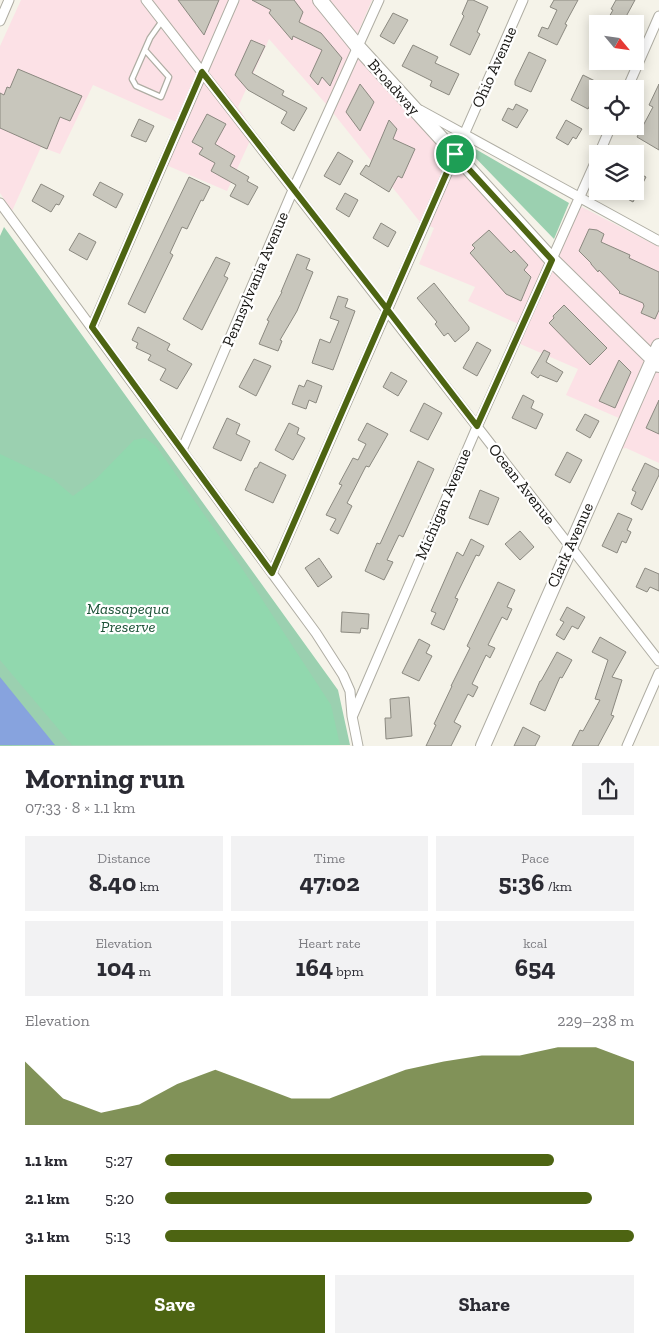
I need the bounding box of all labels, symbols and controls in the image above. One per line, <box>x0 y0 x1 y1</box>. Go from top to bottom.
north arrow <box>589 15 644 70</box>
map controls <box>589 15 644 200</box>
street label: Ohio Avenue <box>468 23 520 111</box>
street label: Broadway <box>364 55 425 120</box>
button: locate <box>589 80 644 135</box>
pin <box>434 133 476 175</box>
icon: arrive <box>441 140 469 168</box>
button: layers <box>589 145 644 200</box>
street label: Pennsylvania Avenue <box>218 209 292 349</box>
street label: Ocean Avenue <box>485 440 559 528</box>
street label: Michigan Avenue <box>411 446 475 562</box>
street label: Clark Avenue <box>543 500 597 590</box>
park label: Massapequa Preserve <box>87 599 169 636</box>
text: Morning run <box>25 762 185 795</box>
button: share <box>582 763 634 815</box>
text: 07:33 · 8 × 1.1 km <box>25 798 135 817</box>
text: Distance <box>97 850 150 867</box>
text: Time <box>314 850 345 867</box>
text: Pace <box>521 850 549 867</box>
text: 8.40 <box>89 867 136 897</box>
text: 47:02 <box>299 867 360 897</box>
text: 5:36 <box>499 867 545 897</box>
text: km <box>136 878 159 895</box>
text: /km <box>545 878 572 895</box>
text: Elevation <box>96 935 152 952</box>
text: Heart rate <box>298 935 361 952</box>
text: kcal <box>523 935 547 952</box>
text: 104 <box>97 952 136 982</box>
text: 164 <box>295 952 333 982</box>
text: 654 <box>515 952 556 982</box>
text: m <box>136 963 151 980</box>
text: bpm <box>333 963 364 980</box>
text: Elevation <box>25 1011 90 1030</box>
text: 229–238 m <box>557 1011 634 1030</box>
text: 1.1 km <box>25 1151 67 1170</box>
text: 5:27 <box>105 1151 133 1170</box>
text: 2.1 km <box>25 1189 70 1208</box>
text: 5:20 <box>105 1189 134 1208</box>
text: 3.1 km <box>25 1227 70 1246</box>
text: 5:13 <box>105 1227 131 1246</box>
button: Save <box>25 1275 325 1333</box>
button: Share <box>335 1275 634 1333</box>

